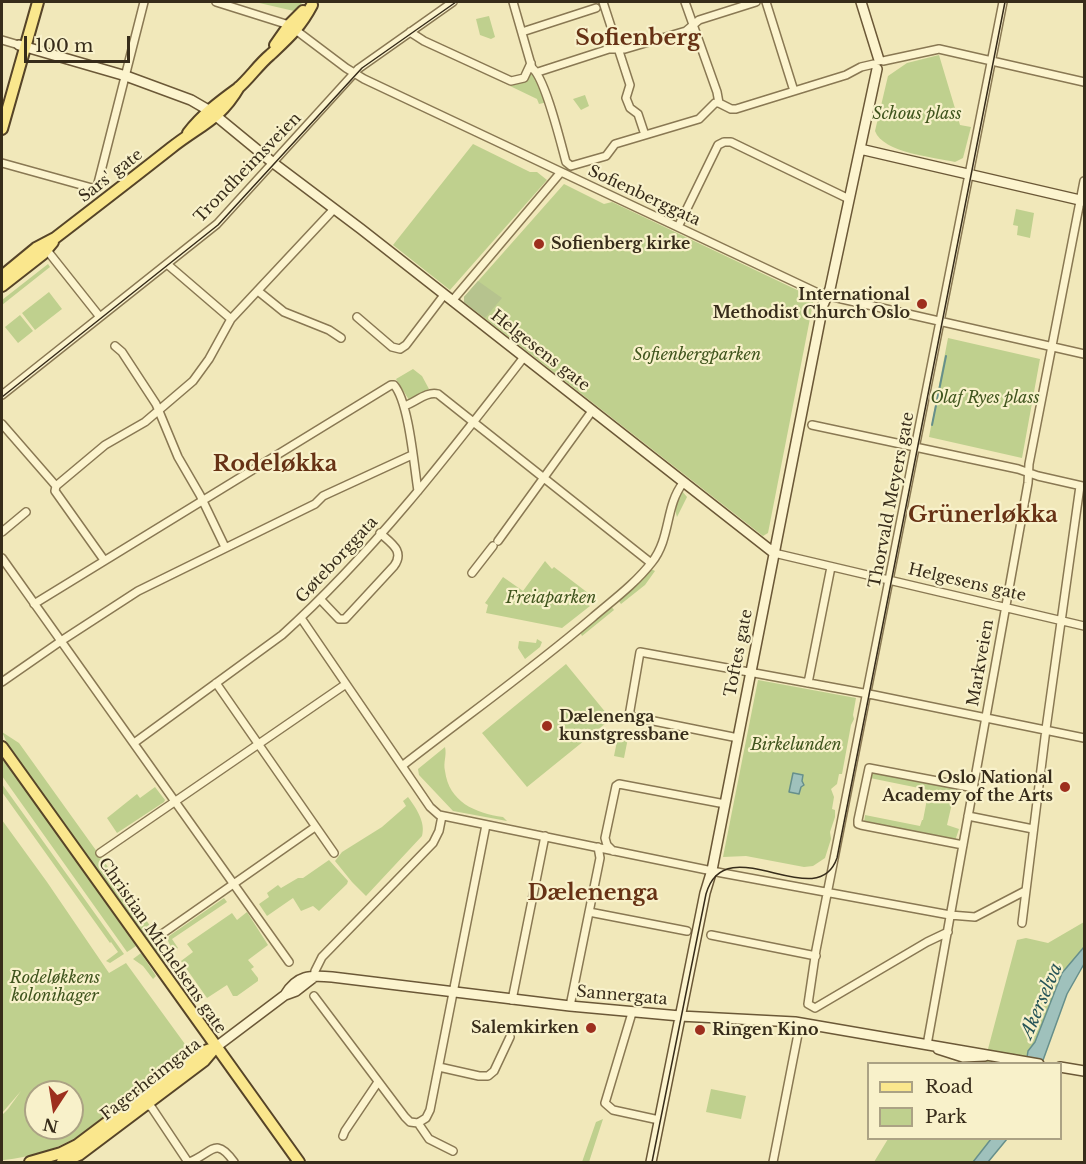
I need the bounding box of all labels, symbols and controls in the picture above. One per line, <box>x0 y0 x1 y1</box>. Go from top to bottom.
scale bar <box>27 24 134 62</box>
district label: Sofienberg <box>575 26 701 52</box>
text: 100 m <box>35 35 93 57</box>
park label: Schous plass <box>872 104 962 124</box>
street label: Trondheimsveien <box>191 109 305 227</box>
street label: Sars' gate <box>75 145 147 207</box>
street label: Sofienberggata <box>585 162 703 230</box>
place label: Sofienberg kirke <box>551 234 690 254</box>
marker: Sofienberg kirke <box>532 237 546 251</box>
place label: International Methodist Church Oslo <box>713 285 910 323</box>
marker: International Methodist Church Oslo <box>915 297 929 311</box>
street label: Helgesens gate <box>487 306 593 396</box>
park label: Sofienbergparken <box>633 345 761 365</box>
park label: Olaf Ryes plass <box>930 388 1040 408</box>
street label: Thorvald Meyers gate <box>865 410 919 590</box>
district label: Rodeløkka <box>213 452 337 478</box>
district label: Grünerløkka <box>908 503 1058 529</box>
street label: Gøteborggata <box>292 513 382 607</box>
street label: Helgesens gate <box>906 560 1028 606</box>
park label: Freiaparken <box>506 588 596 608</box>
street label: Toftes gate <box>721 608 757 698</box>
street label: Markveien <box>964 618 998 708</box>
place label: Dælenenga kunstgressbane <box>559 707 689 745</box>
marker: Dælenenga kunstgressbane <box>540 719 554 733</box>
park label: Birkelunden <box>750 735 842 755</box>
place label: Oslo National Academy of the Arts <box>882 768 1053 806</box>
marker: Oslo National Academy of the Arts <box>1058 780 1072 794</box>
street label: Christian Michelsens gate <box>94 854 230 1038</box>
district label: Dælenenga <box>527 881 659 907</box>
water label: Akerselva <box>1016 960 1068 1042</box>
park label: Rodeløkkens kolonihager <box>10 968 100 1006</box>
street label: Sannergata <box>576 982 668 1010</box>
place label: Salemkirken <box>471 1018 579 1038</box>
place label: Ringen Kino <box>712 1020 818 1040</box>
marker: Salemkirken <box>584 1021 598 1035</box>
marker: Ringen Kino <box>693 1023 707 1037</box>
street label: Fagerheimgata <box>97 1035 205 1125</box>
legend <box>867 1062 1062 1140</box>
text: Road <box>925 1076 973 1098</box>
north arrow <box>24 1080 84 1140</box>
text: Park <box>925 1106 967 1128</box>
text: N <box>41 1114 60 1137</box>

